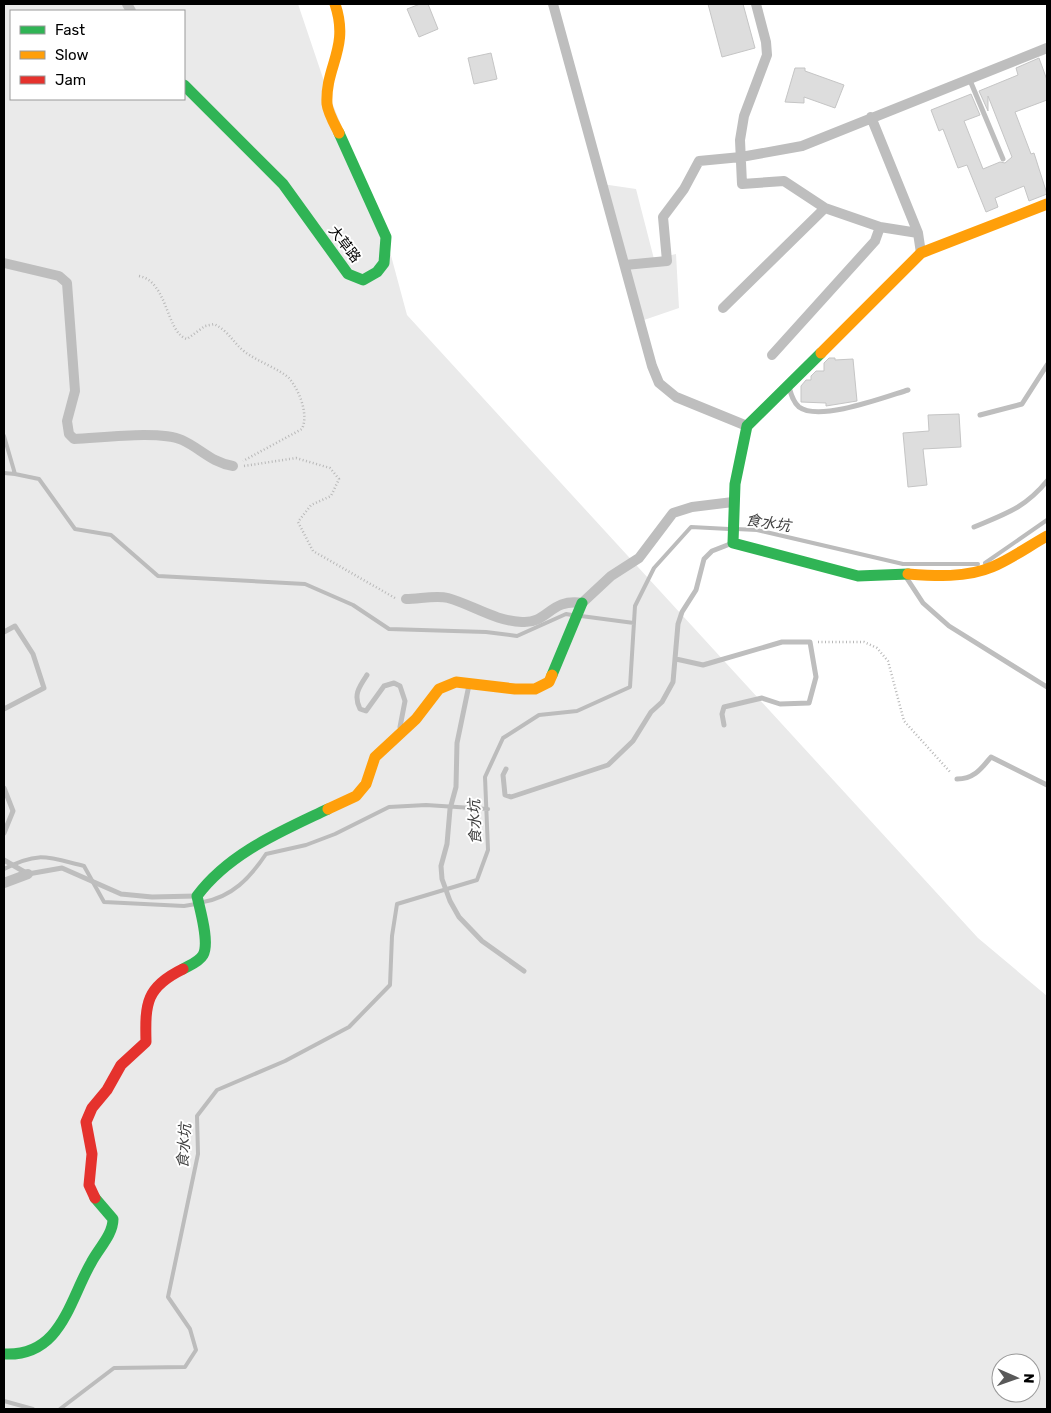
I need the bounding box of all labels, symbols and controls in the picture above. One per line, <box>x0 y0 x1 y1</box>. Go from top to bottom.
legend <box>10 10 185 100</box>
text: Fast <box>55 21 85 39</box>
text: Slow <box>55 46 88 64</box>
text: Jam <box>55 71 86 89</box>
street label: 大草路 <box>325 223 364 266</box>
water label: 食水坑 <box>744 511 794 536</box>
water label: 食水坑 <box>465 797 485 845</box>
water label: 食水坑 <box>173 1121 195 1169</box>
north arrow <box>991 1353 1041 1403</box>
text: N <box>1020 1373 1037 1384</box>

